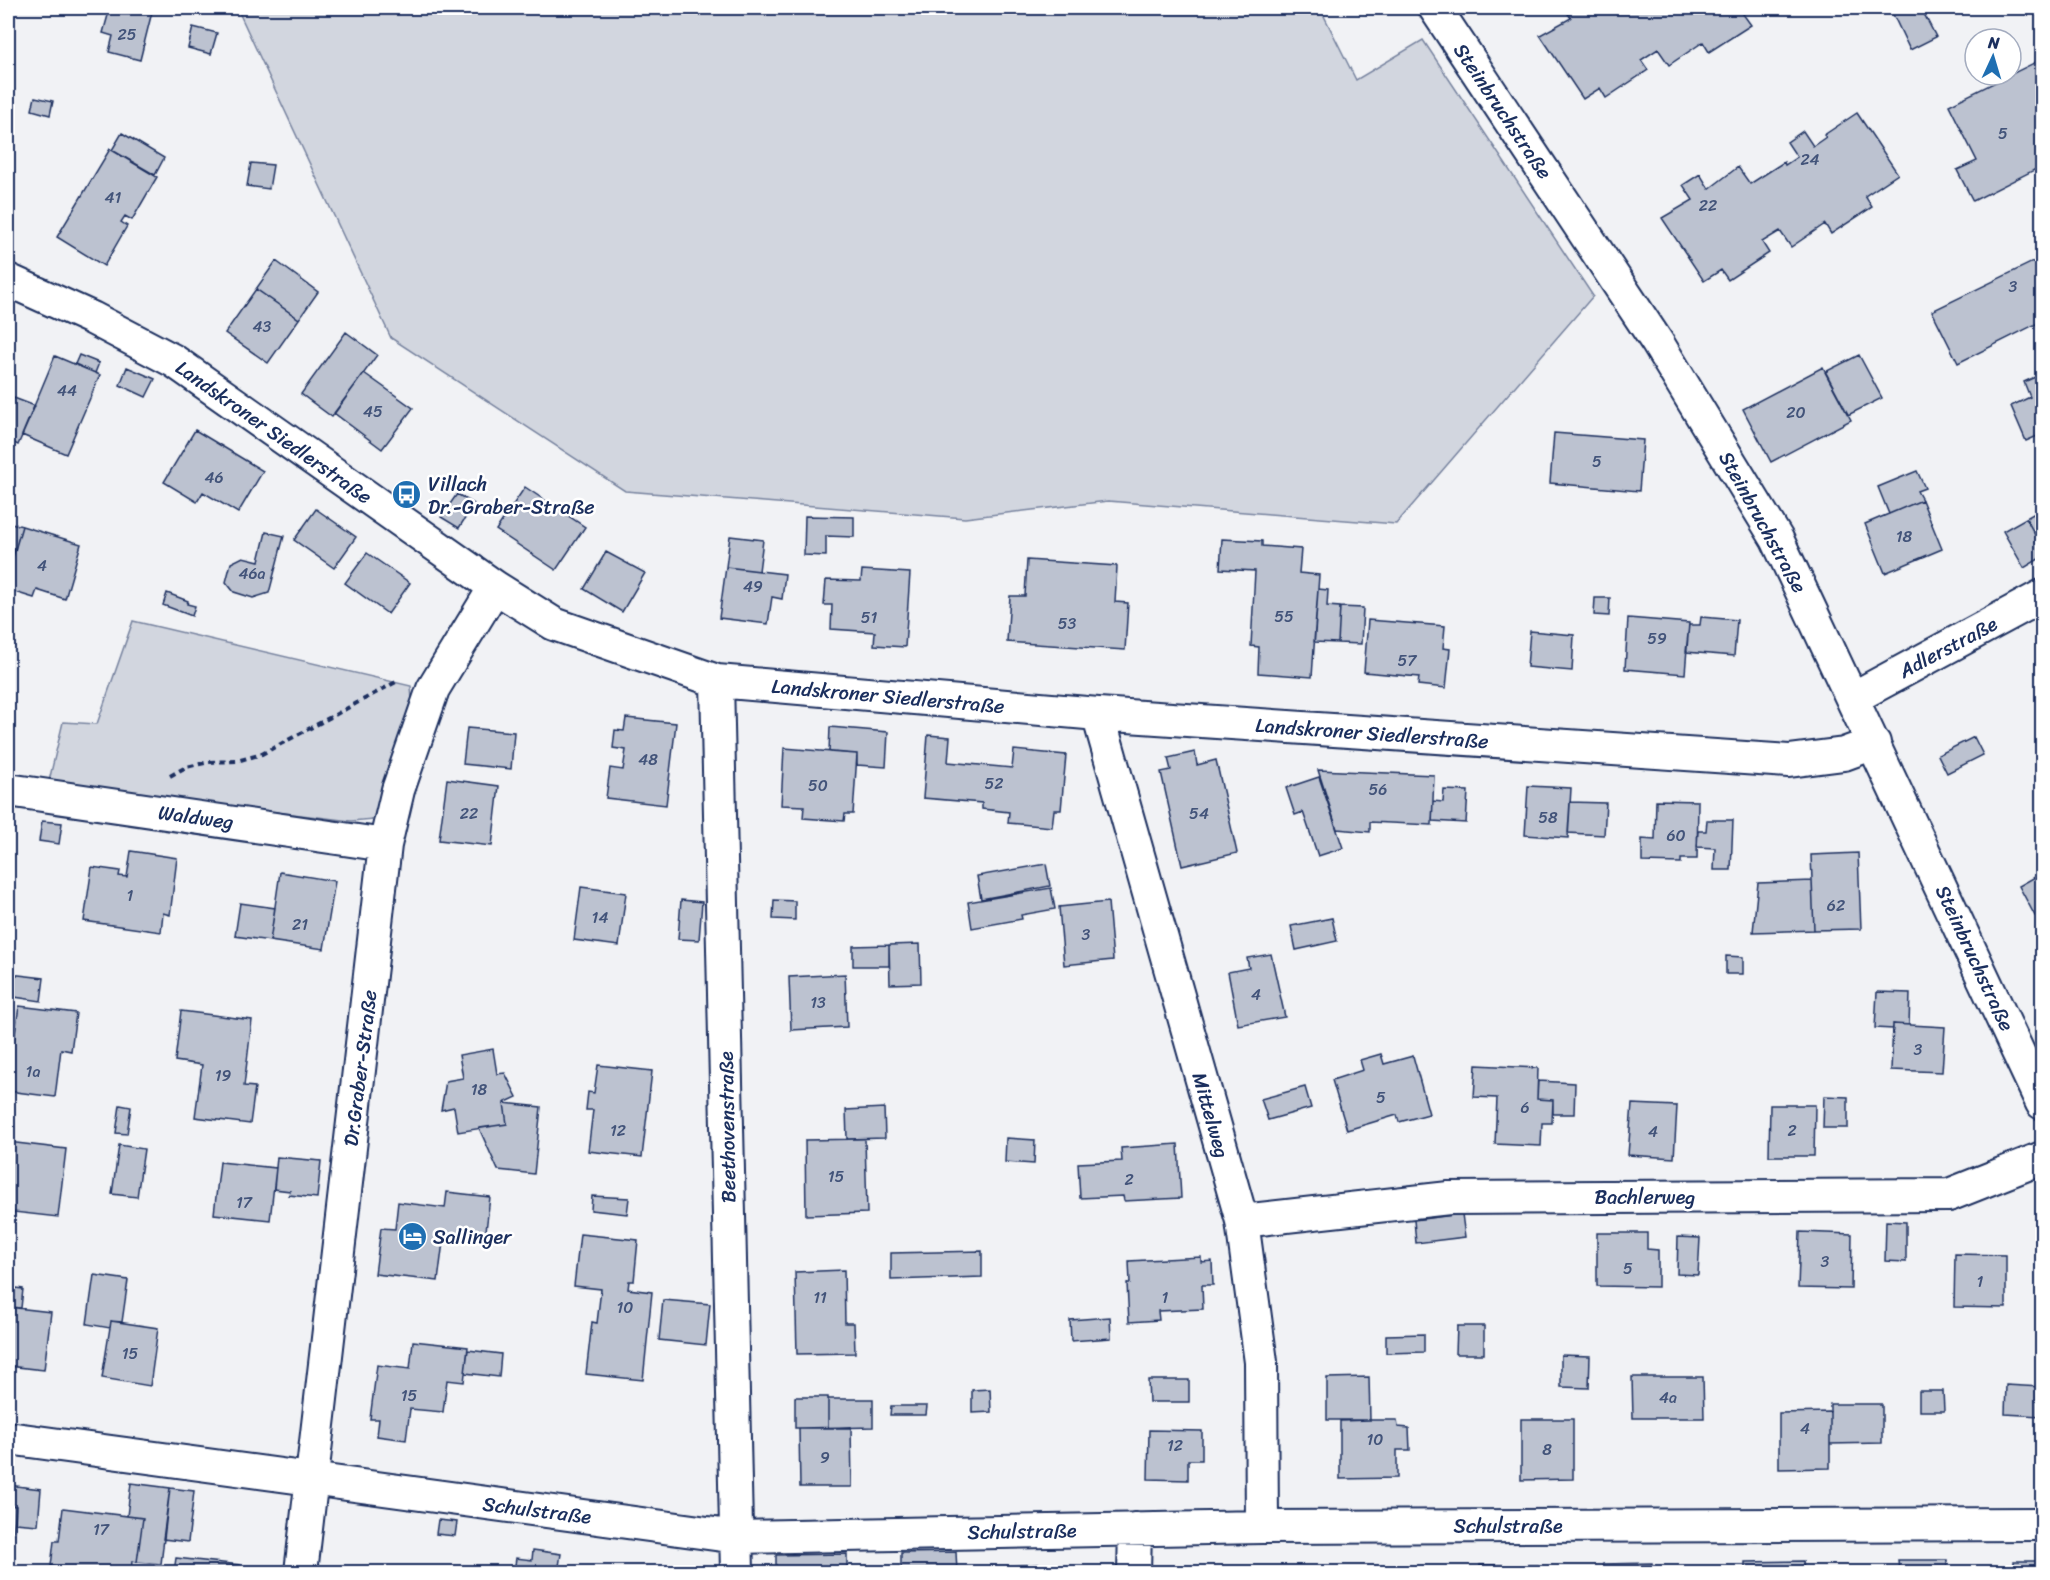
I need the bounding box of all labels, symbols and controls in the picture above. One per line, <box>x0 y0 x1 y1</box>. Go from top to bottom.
house number: 25 <box>117 20 137 49</box>
north arrow <box>1963 27 2023 87</box>
text: N <box>1986 28 2001 57</box>
street label: Steinbruchstraße <box>1444 36 1561 187</box>
house number: 5 <box>1998 119 2008 148</box>
house number: 24 <box>1800 145 1820 174</box>
house number: 41 <box>105 183 122 212</box>
house number: 22 <box>1699 191 1717 220</box>
house number: 3 <box>2009 272 2018 301</box>
house number: 43 <box>253 312 272 341</box>
street label: Landskroner Siedlerstraße <box>168 351 379 514</box>
house number: 44 <box>57 376 77 405</box>
house number: 45 <box>363 397 383 426</box>
house number: 20 <box>1786 398 1806 427</box>
street label: Steinbruchstraße <box>1709 445 1816 600</box>
house number: 5 <box>1592 447 1602 476</box>
house number: 46 <box>204 463 224 492</box>
place label: Villach Dr.-Graber-Straße <box>428 467 595 525</box>
bus stop icon: Villach Dr.-Graber-Straße <box>391 479 423 511</box>
house number: 18 <box>1896 522 1913 551</box>
house number: 4 <box>37 551 47 580</box>
house number: 46a <box>238 559 266 588</box>
house number: 49 <box>743 572 763 601</box>
house number: 55 <box>1274 602 1294 631</box>
house number: 51 <box>861 603 877 632</box>
street label: Adlerstraße <box>1892 607 2004 689</box>
house number: 53 <box>1058 609 1076 638</box>
house number: 59 <box>1647 624 1667 653</box>
house number: 57 <box>1398 646 1417 675</box>
street label: Landskroner Siedlerstraße <box>770 669 1006 724</box>
street label: Landskroner Siedlerstraße <box>1254 708 1490 759</box>
house number: 48 <box>638 745 658 774</box>
house number: 52 <box>984 769 1004 798</box>
house number: 50 <box>808 771 828 800</box>
house number: 56 <box>1369 775 1387 804</box>
street label: Waldweg <box>156 795 236 840</box>
house number: 22 <box>460 799 478 828</box>
house number: 54 <box>1189 799 1209 828</box>
house number: 58 <box>1538 803 1558 832</box>
house number: 60 <box>1666 821 1686 850</box>
street label: Steinbruchstraße <box>1925 879 2024 1037</box>
house number: 1 <box>127 881 134 910</box>
house number: 62 <box>1827 891 1845 920</box>
house number: 14 <box>592 903 608 932</box>
house number: 21 <box>292 910 308 939</box>
house number: 3 <box>1082 920 1091 949</box>
house number: 4 <box>1251 980 1261 1009</box>
street label: Dr.Graber-Straße <box>334 988 387 1148</box>
house number: 13 <box>810 988 826 1017</box>
house number: 3 <box>1914 1035 1923 1064</box>
street label: Beethovenstraße <box>709 1051 746 1203</box>
house number: 1a <box>26 1057 40 1086</box>
house number: 19 <box>215 1061 232 1090</box>
street label: Mittelweg <box>1182 1068 1239 1162</box>
house number: 18 <box>471 1075 488 1104</box>
house number: 5 <box>1376 1083 1386 1112</box>
house number: 6 <box>1520 1093 1530 1122</box>
house number: 12 <box>610 1116 626 1145</box>
house number: 2 <box>1787 1116 1797 1145</box>
house number: 4 <box>1648 1117 1658 1146</box>
house number: 15 <box>828 1162 845 1191</box>
house number: 2 <box>1124 1165 1134 1194</box>
street label: Bachlerweg <box>1595 1180 1695 1215</box>
house number: 17 <box>236 1188 253 1217</box>
place label: Sallinger <box>433 1220 513 1255</box>
hotel icon: Sallinger <box>396 1221 428 1253</box>
house number: 3 <box>1821 1247 1830 1276</box>
house number: 5 <box>1623 1254 1633 1283</box>
house number: 1 <box>1977 1267 1984 1296</box>
house number: 11 <box>813 1283 827 1312</box>
house number: 1 <box>1162 1283 1169 1312</box>
house number: 10 <box>617 1293 633 1322</box>
house number: 15 <box>122 1339 139 1368</box>
house number: 15 <box>401 1381 418 1410</box>
house number: 4a <box>1659 1383 1677 1412</box>
house number: 4 <box>1800 1414 1810 1443</box>
house number: 10 <box>1367 1425 1383 1454</box>
house number: 12 <box>1167 1431 1183 1460</box>
house number: 8 <box>1542 1435 1552 1464</box>
house number: 9 <box>820 1443 830 1472</box>
street label: Schulstraße <box>481 1486 594 1535</box>
street label: Schulstraße <box>1453 1509 1563 1544</box>
street label: Schulstraße <box>967 1513 1077 1550</box>
house number: 17 <box>93 1515 110 1544</box>

